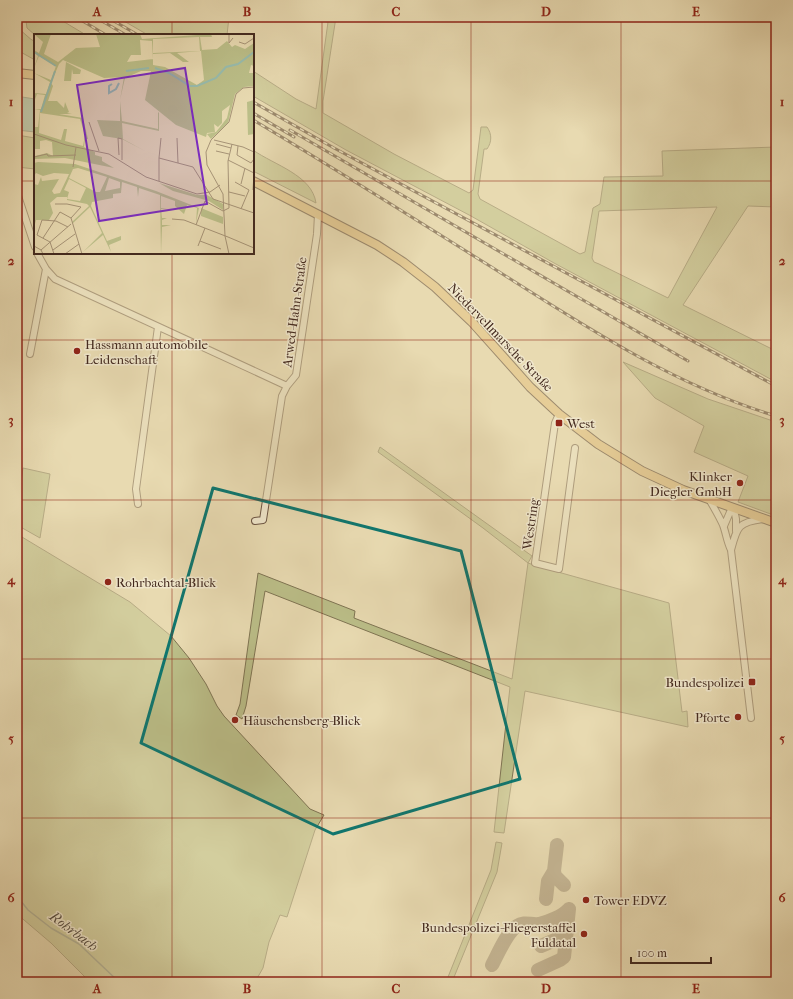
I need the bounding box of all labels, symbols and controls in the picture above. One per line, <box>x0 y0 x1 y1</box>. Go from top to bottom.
text: A <box>92 4 102 19</box>
text: B <box>243 4 252 19</box>
text: C <box>392 4 401 19</box>
text: D <box>541 4 551 19</box>
text: E <box>692 4 700 19</box>
inset map <box>34 34 254 254</box>
text: 1 <box>9 94 14 109</box>
text: 1 <box>780 94 785 109</box>
text: 2 <box>8 253 15 268</box>
text: 2 <box>779 253 786 268</box>
street label: Arwed-Hahn-Straße <box>279 255 310 369</box>
street label: Niedervellmarsche Straße <box>445 280 557 395</box>
place label: Hassmann automobile Leidenschaft <box>85 337 208 367</box>
marker: Hassmann automobile Leidenschaft <box>72 346 82 356</box>
text: 3 <box>8 412 14 428</box>
text: 3 <box>779 412 785 428</box>
place label: West <box>566 416 595 431</box>
marker: West <box>554 418 564 428</box>
place label: Klinker Diegler GmbH <box>650 469 732 499</box>
marker: Klinker Diegler GmbH <box>735 478 745 488</box>
street label: Westring <box>519 496 542 552</box>
text: 4 <box>6 572 16 588</box>
text: 4 <box>777 572 787 588</box>
place label: Rohrbachtal-Blick <box>116 575 216 590</box>
marker: Rohrbachtal-Blick <box>103 577 113 587</box>
place label: Bundespolizei <box>665 675 744 690</box>
marker: Bundespolizei <box>747 677 757 687</box>
place label: Pforte <box>695 710 731 725</box>
marker: Pforte <box>733 712 743 722</box>
place label: Häuschensberg-Blick <box>243 713 361 728</box>
marker: Häuschensberg-Blick <box>230 715 240 725</box>
text: 5 <box>8 731 14 746</box>
text: 5 <box>779 731 785 746</box>
text: 6 <box>7 890 15 905</box>
text: 6 <box>778 890 786 905</box>
place label: Tower EDVZ <box>594 893 667 908</box>
marker: Tower EDVZ <box>581 895 591 905</box>
water label: Rohrbach <box>46 907 101 955</box>
place label: Bundespolizei-Fliegerstaffel Fuldatal <box>421 920 576 950</box>
marker: Bundespolizei-Fliegerstaffel Fuldatal <box>579 929 589 939</box>
scale bar <box>631 939 711 965</box>
text: 100 m <box>637 946 667 960</box>
text: A <box>92 981 102 996</box>
text: B <box>243 981 252 996</box>
text: C <box>392 981 401 996</box>
text: D <box>541 981 551 996</box>
text: E <box>692 981 700 996</box>

